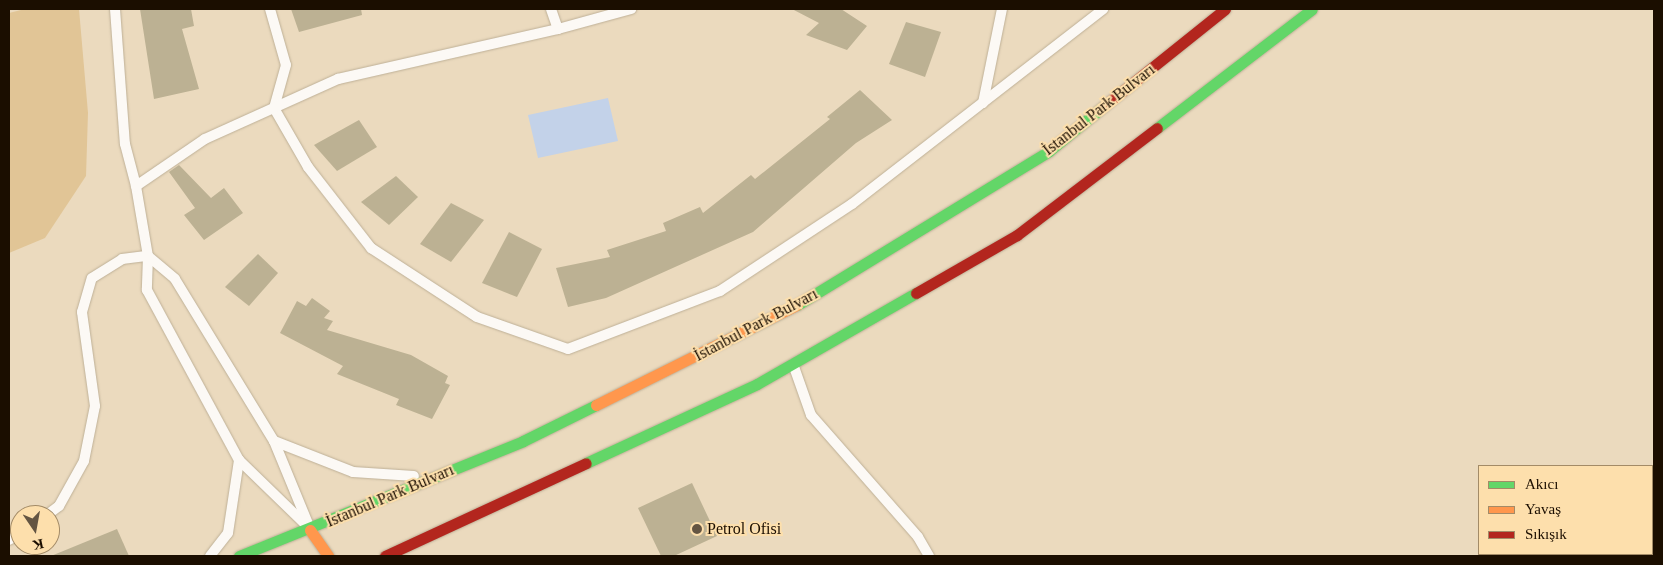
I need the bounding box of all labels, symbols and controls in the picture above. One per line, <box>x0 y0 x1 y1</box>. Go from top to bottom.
street label: İstanbul Park Bulvarı <box>1039 60 1159 160</box>
street label: İstanbul Park Bulvarı <box>691 284 821 366</box>
street label: İstanbul Park Bulvarı <box>323 460 457 532</box>
legend <box>1478 465 1653 555</box>
text: Akıcı <box>1525 476 1558 492</box>
text: Yavaş <box>1525 501 1561 517</box>
north arrow <box>10 505 60 555</box>
place label: Petrol Ofisi <box>707 519 781 539</box>
marker: Petrol Ofisi <box>691 523 703 535</box>
text: Sıkışık <box>1525 526 1567 542</box>
text: K <box>31 536 45 553</box>

